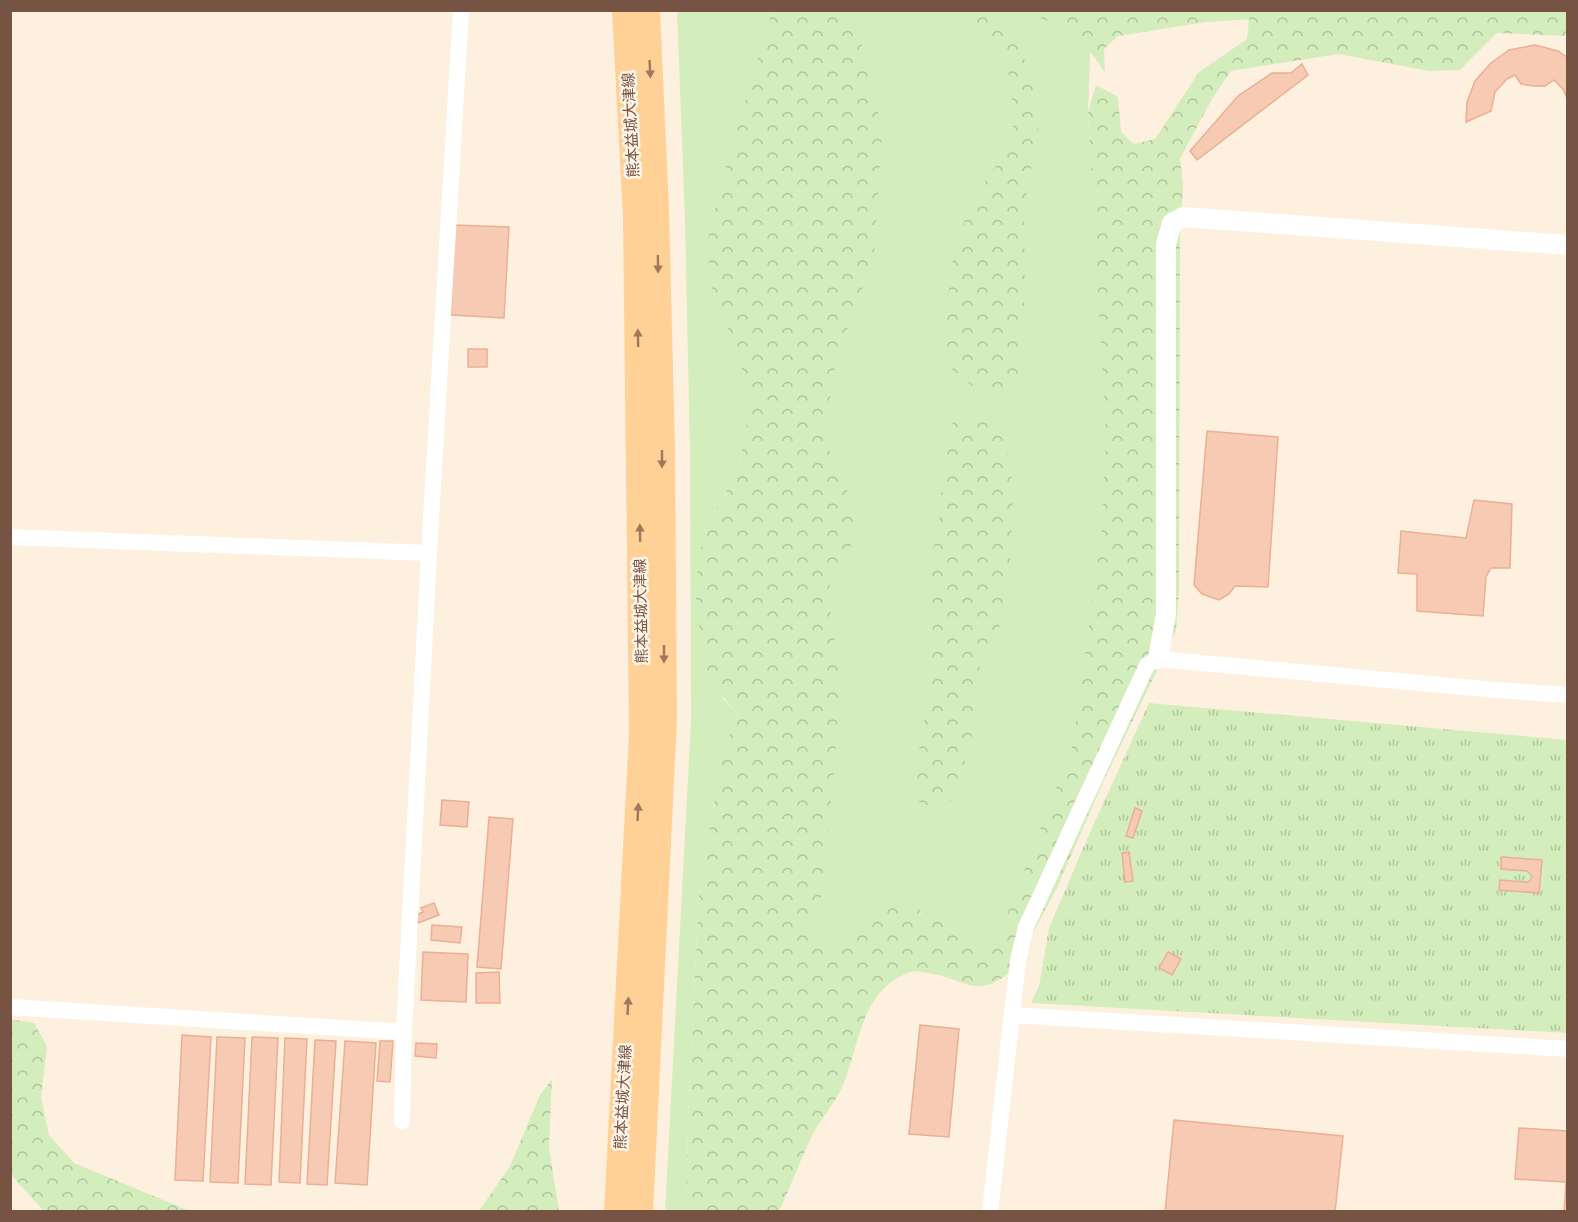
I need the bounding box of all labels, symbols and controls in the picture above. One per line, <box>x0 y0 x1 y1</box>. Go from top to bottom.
one-way arrow <box>645 59 654 78</box>
street label: 熊本益城大津線 <box>618 72 644 178</box>
one-way arrow <box>653 254 662 273</box>
one-way arrow <box>633 328 642 347</box>
one-way arrow <box>657 449 667 468</box>
one-way arrow <box>635 523 645 542</box>
street label: 熊本益城大津線 <box>630 558 652 664</box>
one-way arrow <box>659 644 669 663</box>
one-way arrow <box>634 802 643 821</box>
one-way arrow <box>624 997 633 1016</box>
street label: 熊本益城大津線 <box>610 1044 636 1150</box>

